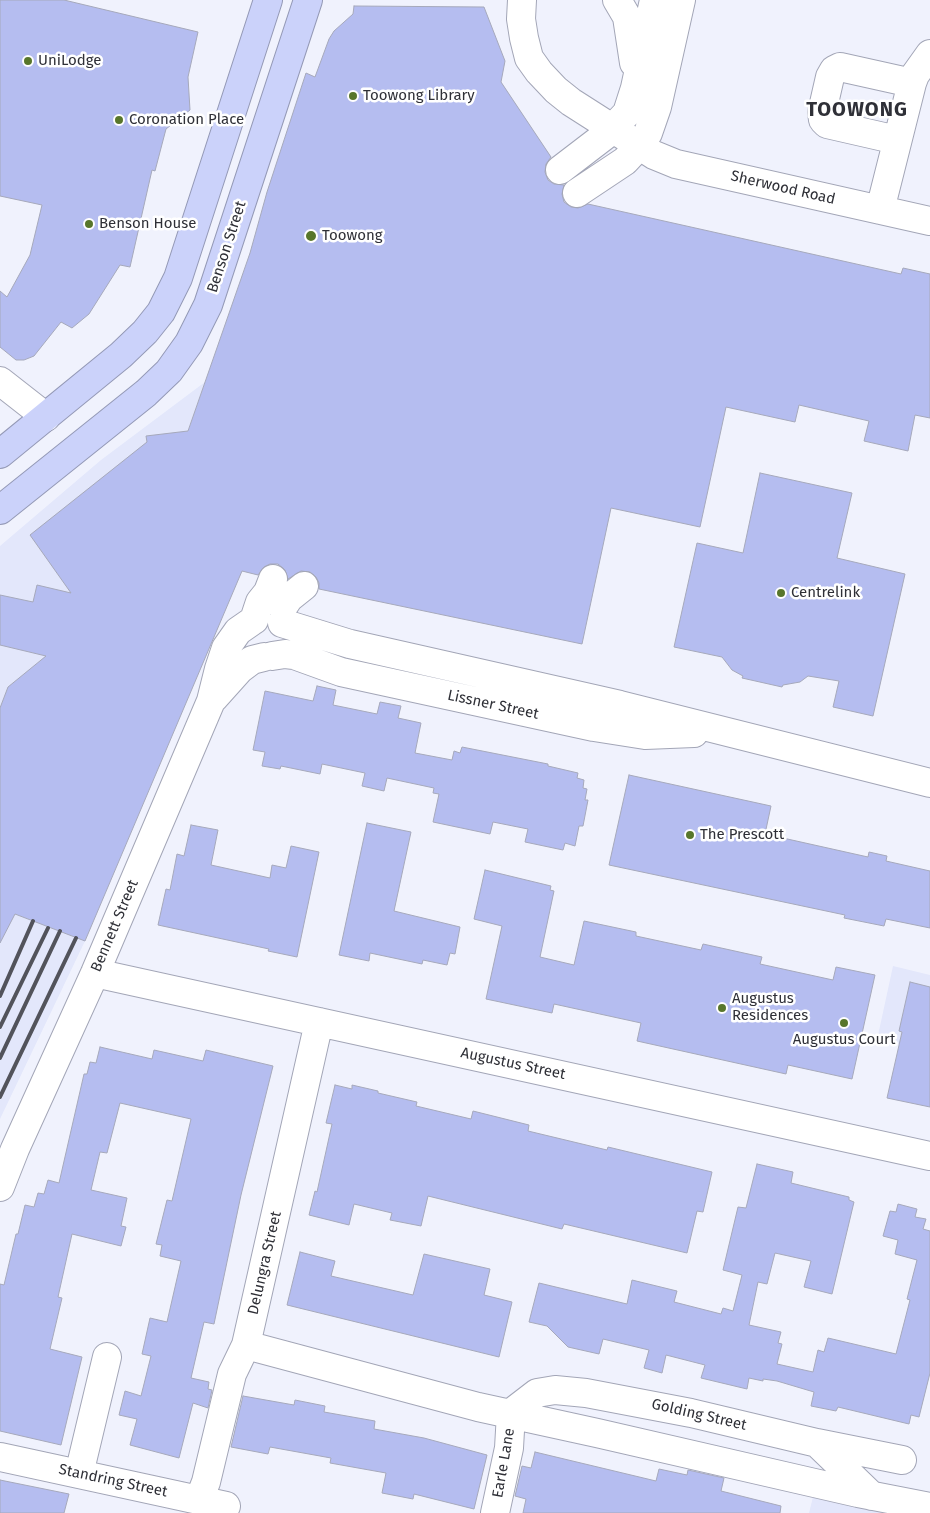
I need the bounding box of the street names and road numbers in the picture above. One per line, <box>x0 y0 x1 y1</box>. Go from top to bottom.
street label: Sherwood Road <box>729 167 837 209</box>
street label: Benson Street <box>204 199 250 295</box>
street label: Lissner Street <box>446 687 540 723</box>
street label: Bennett Street <box>87 877 143 975</box>
street label: Augustus Street <box>459 1044 567 1084</box>
street label: Delungra Street <box>244 1210 286 1316</box>
street label: Golding Street <box>650 1395 748 1435</box>
street label: Earle Lane <box>489 1427 519 1499</box>
street label: Standring Street <box>57 1461 169 1501</box>

